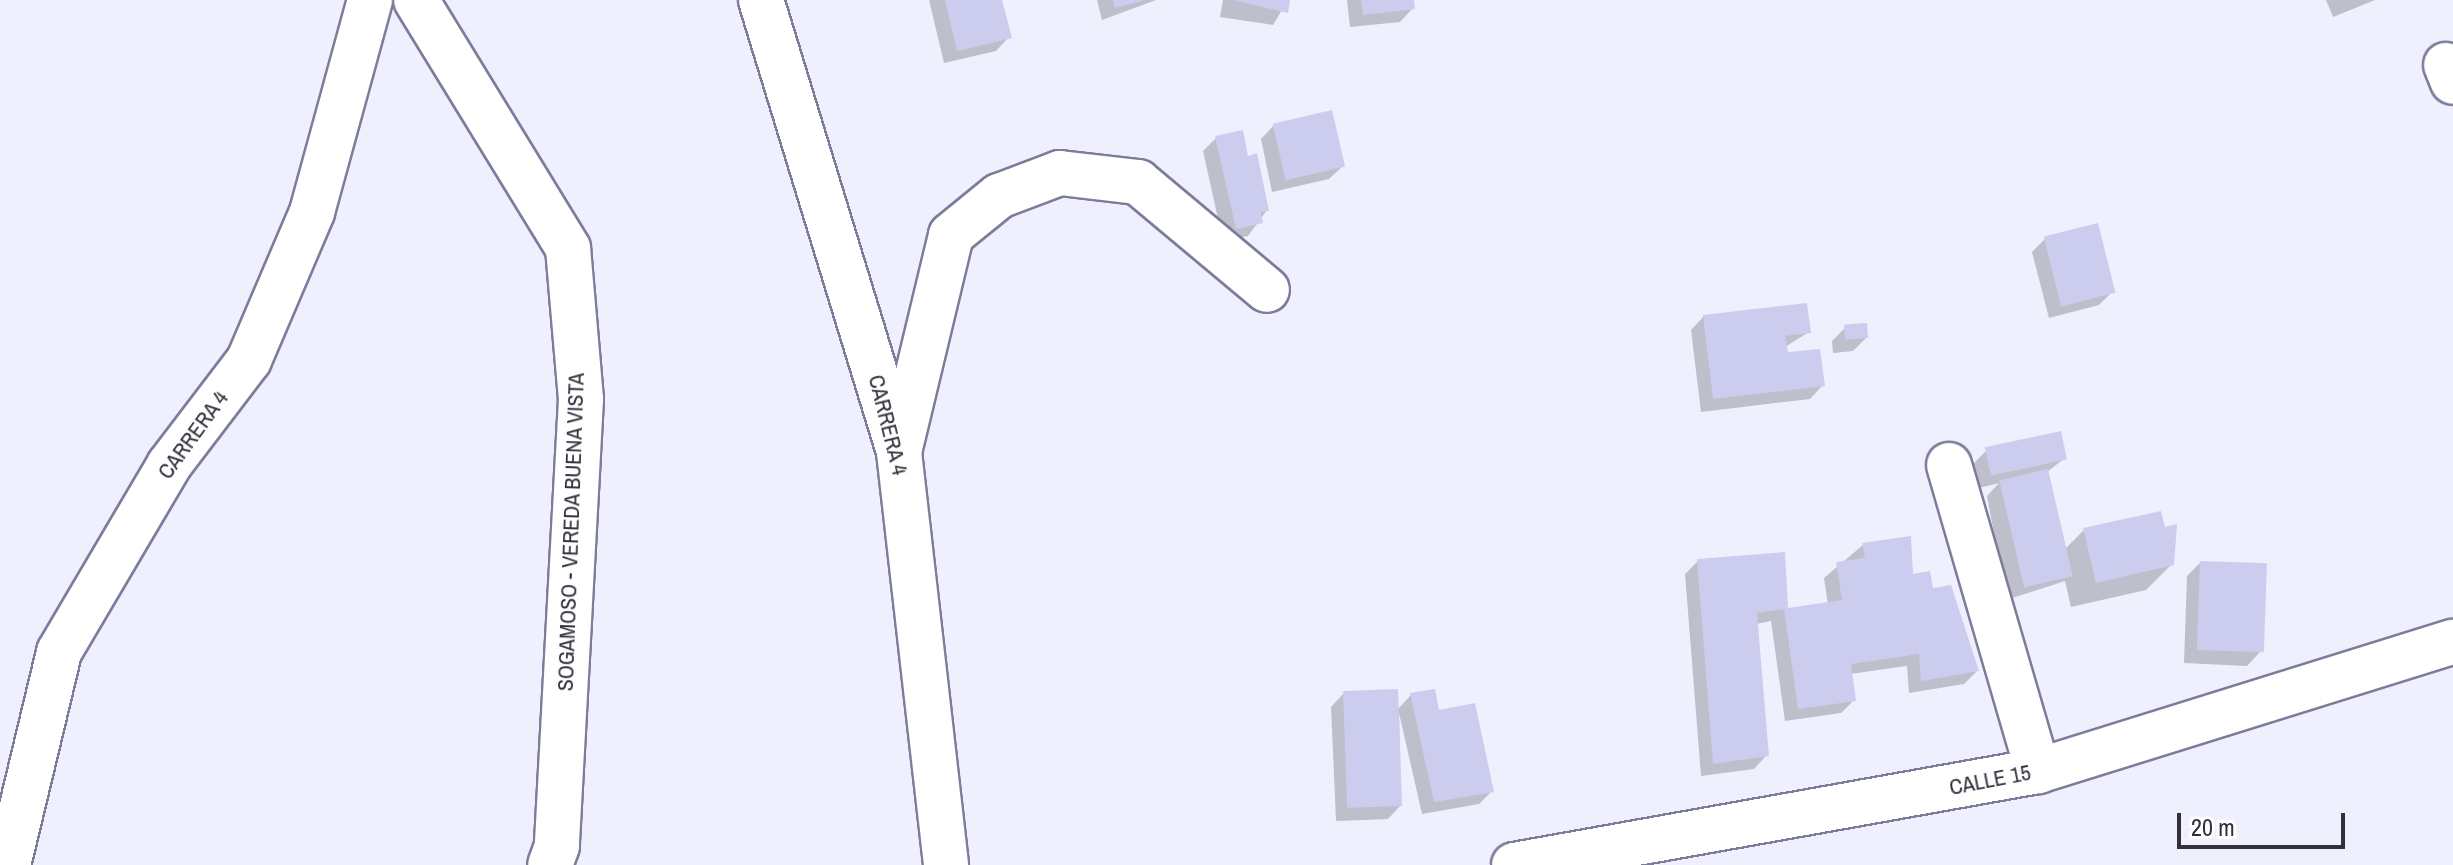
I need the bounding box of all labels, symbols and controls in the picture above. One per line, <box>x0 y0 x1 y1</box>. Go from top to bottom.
street label: SOGAMOSO - VEREDA BUENA VISTA <box>552 371 590 693</box>
street label: CARRERA 4 <box>863 372 913 478</box>
street label: CARRERA 4 <box>152 385 234 485</box>
street label: CALLE 15 <box>1947 759 2033 801</box>
scale bar <box>2181 797 2349 847</box>
text: 20 m <box>2191 811 2235 843</box>

